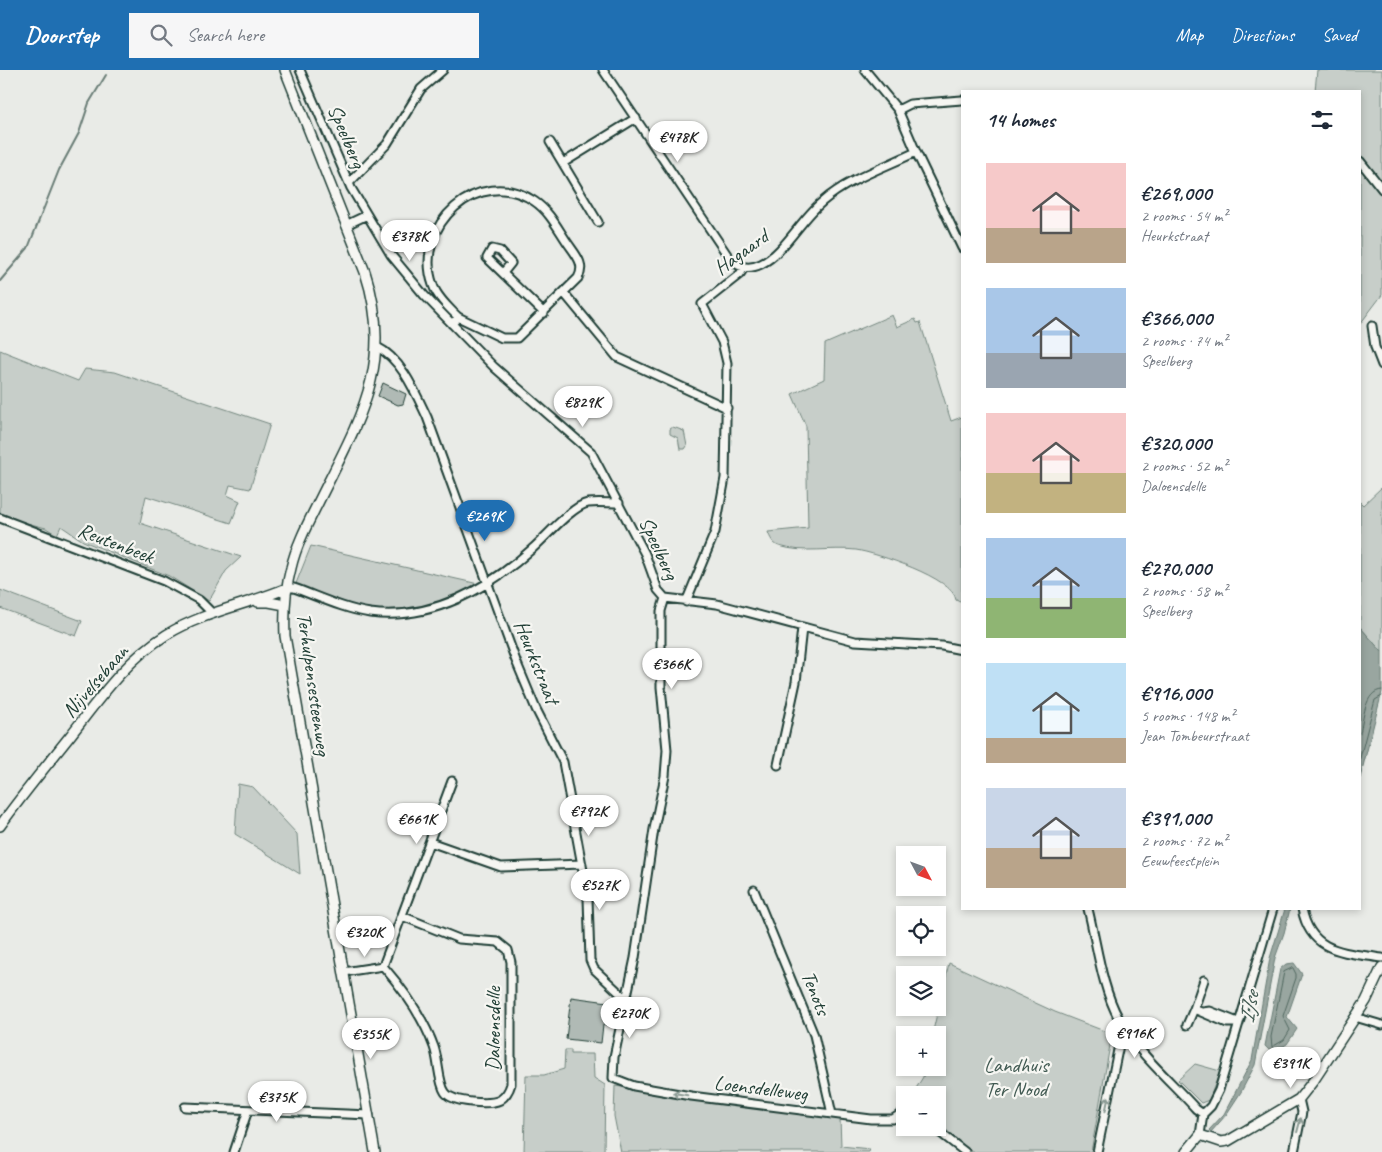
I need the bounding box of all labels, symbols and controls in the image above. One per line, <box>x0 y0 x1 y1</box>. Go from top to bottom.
search box <box>129 13 479 58</box>
text: Doorstep <box>25 20 99 50</box>
icon: search <box>147 21 175 49</box>
text: Search here <box>187 23 264 47</box>
text: Map <box>1176 24 1203 46</box>
text: Directions <box>1231 24 1294 46</box>
text: Saved <box>1322 24 1357 46</box>
street label: Speelberg <box>322 100 373 173</box>
icon: filters <box>1308 106 1336 134</box>
text: 14 homes <box>986 107 1055 133</box>
pin: €478K <box>643 121 713 163</box>
text: €478K <box>660 127 696 147</box>
text: €269,000 <box>1141 180 1212 206</box>
icon: home <box>1026 183 1086 243</box>
text: 2 rooms · 54 m² <box>1141 206 1227 226</box>
pin: €378K <box>375 220 445 262</box>
street label: Hagaard <box>709 222 776 281</box>
text: €378K <box>392 226 428 246</box>
text: Heurkstraat <box>1141 226 1208 246</box>
text: €366,000 <box>1141 305 1212 331</box>
icon: home <box>1026 308 1086 368</box>
text: 2 rooms · 74 m² <box>1141 331 1227 351</box>
text: Speelberg <box>1141 351 1192 371</box>
pin: €829K <box>548 386 618 428</box>
text: €829K <box>565 392 601 412</box>
text: €320,000 <box>1141 430 1211 456</box>
icon: home <box>1026 433 1086 493</box>
text: 2 rooms · 52 m² <box>1141 456 1227 476</box>
text: Daloensdelle <box>1141 476 1206 496</box>
pin: €269K <box>450 500 520 542</box>
text: €269K <box>466 506 504 526</box>
street label: Speelberg <box>633 512 685 585</box>
street label: Reutenbeek <box>74 517 160 570</box>
text: €270,000 <box>1141 555 1211 581</box>
icon: home <box>1026 558 1086 618</box>
text: 2 rooms · 58 m² <box>1141 581 1227 601</box>
text: Speelberg <box>1141 601 1192 621</box>
street label: Terhulpensesteenweg <box>291 611 337 758</box>
street label: Heurkstraat <box>508 616 567 711</box>
street label: Nijvelsebaan <box>56 638 135 723</box>
pin: €366K <box>637 648 707 690</box>
text: €366K <box>653 654 691 674</box>
text: €916,000 <box>1141 680 1212 706</box>
icon: home <box>1026 683 1086 743</box>
text: 5 rooms · 148 m² <box>1141 706 1235 726</box>
text: Jean Tombeurstraat <box>1141 726 1249 746</box>
pin: €792K <box>554 794 624 837</box>
text: €792K <box>571 801 607 821</box>
pin: €661K <box>382 802 452 845</box>
text: €391,000 <box>1141 805 1211 831</box>
icon: home <box>1026 808 1086 868</box>
text: €661K <box>398 809 436 829</box>
text: 2 rooms · 72 m² <box>1141 831 1227 851</box>
north arrow <box>896 846 946 896</box>
map controls <box>896 846 946 1136</box>
text: Eeuwfeestplein <box>1141 851 1219 871</box>
pin: €527K <box>565 868 635 911</box>
text: €527K <box>582 875 618 895</box>
button: locate <box>896 906 946 956</box>
pin: €320K <box>330 916 400 958</box>
text: €320K <box>347 922 383 942</box>
button: layers <box>896 966 946 1016</box>
street label: Tenots <box>795 967 837 1021</box>
street label: Daloensdelle <box>480 985 506 1071</box>
water label: IJse <box>1232 986 1266 1025</box>
pin: €270K <box>595 996 665 1039</box>
text: €270K <box>612 1003 648 1023</box>
pin: €916K <box>1100 1016 1170 1059</box>
pin: €355K <box>336 1018 406 1060</box>
text: €916K <box>1116 1023 1154 1043</box>
text: €355K <box>353 1024 389 1044</box>
button: + <box>896 1026 946 1076</box>
pin: €391K <box>1256 1046 1326 1089</box>
park label: Landhuis Ter Nood <box>984 1052 1051 1102</box>
text: €391K <box>1273 1053 1309 1073</box>
street label: Loensdelleweg <box>713 1069 811 1107</box>
pin: €375K <box>242 1080 312 1123</box>
button: − <box>896 1086 946 1136</box>
text: €375K <box>259 1087 295 1107</box>
one-way arrow <box>672 1089 688 1099</box>
one-way arrow <box>1103 1097 1112 1113</box>
one-way arrow <box>1295 1118 1304 1134</box>

